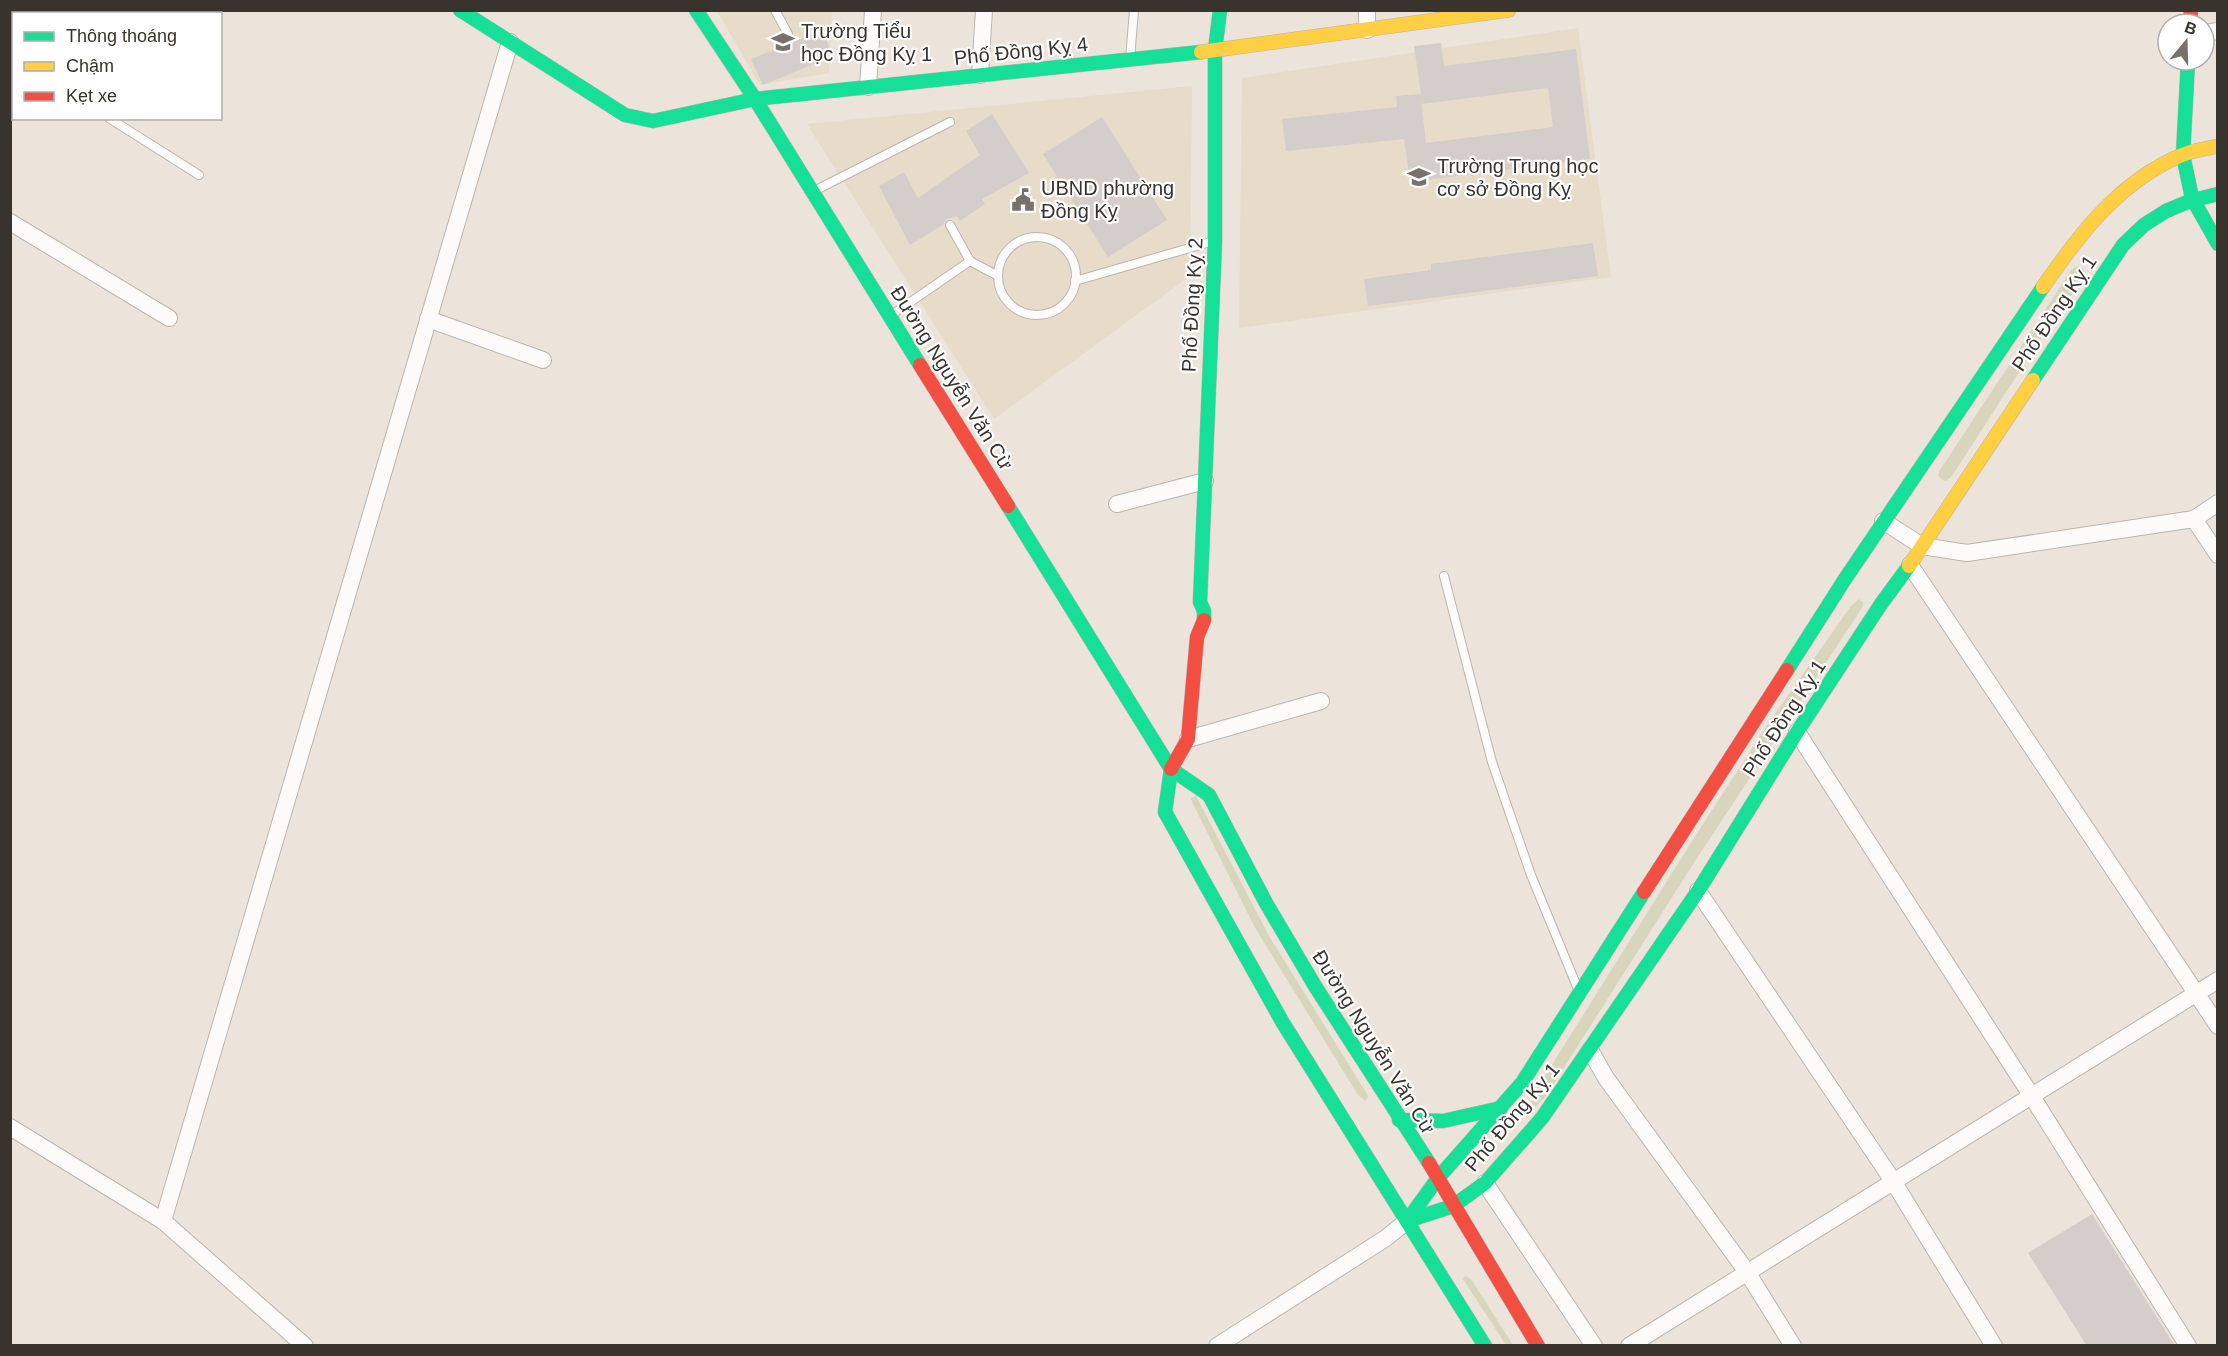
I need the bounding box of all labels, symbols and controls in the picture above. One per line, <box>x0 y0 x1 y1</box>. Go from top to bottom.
legend <box>12 12 222 120</box>
north arrow <box>2156 12 2216 72</box>
text: B <box>2182 18 2199 38</box>
place label: Trường Tiểu học Đồng Kỵ 1 <box>801 20 932 65</box>
text: Thông thoáng <box>66 26 177 46</box>
school or university icon: Trường Tiểu học Đồng Kỵ 1 <box>770 29 796 55</box>
street label: Phố Đồng Kỵ 4 <box>953 33 1089 69</box>
text: Chậm <box>66 56 114 76</box>
text: Kẹt xe <box>66 86 117 106</box>
place label: Trường Trung học cơ sở Đồng Kỵ <box>1437 155 1598 200</box>
school or university icon: Trường Trung học cơ sở Đồng Kỵ <box>1406 164 1432 190</box>
place label: UBND phường Đồng Kỵ <box>1041 177 1174 222</box>
public building icon: UBND phường Đồng Kỵ <box>1010 187 1036 213</box>
street label: Phố Đồng Kỵ 2 <box>1177 237 1207 373</box>
street label: Phố Đồng Kỵ 1 <box>2007 251 2101 375</box>
street label: Đường Nguyễn Văn Cừ <box>886 282 1018 474</box>
street label: Phố Đồng Kỵ 1 <box>1738 656 1830 780</box>
street label: Đường Nguyễn Văn Cừ <box>1308 946 1440 1138</box>
street label: Phố Đồng Kỵ 1 <box>1460 1058 1564 1176</box>

